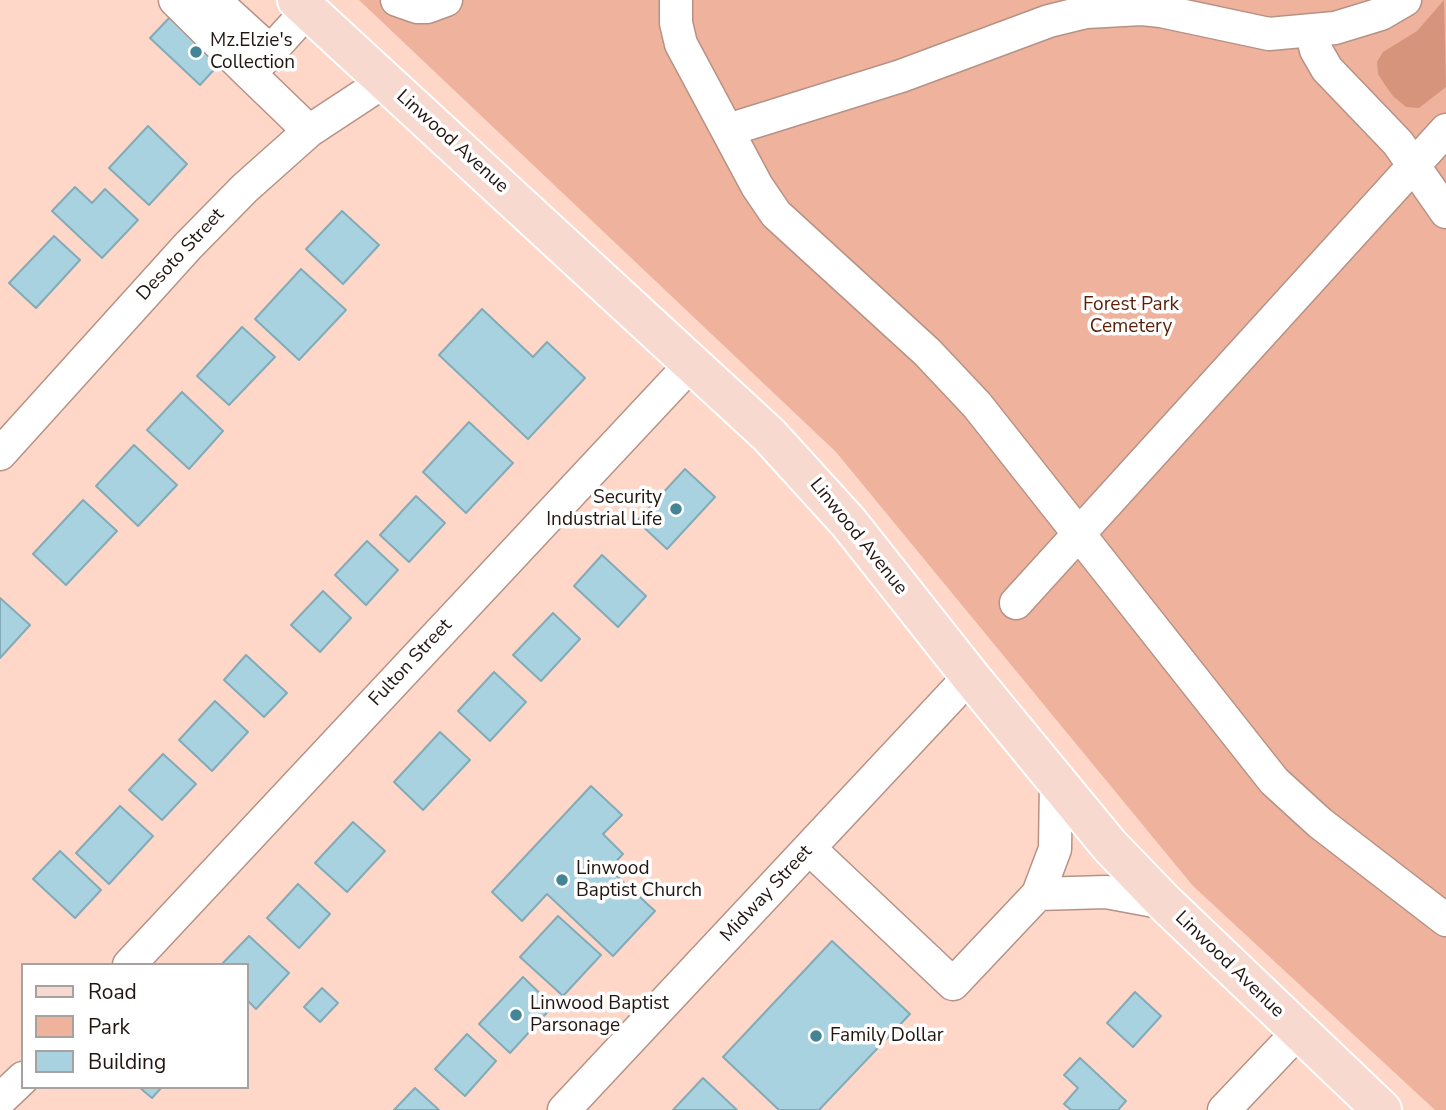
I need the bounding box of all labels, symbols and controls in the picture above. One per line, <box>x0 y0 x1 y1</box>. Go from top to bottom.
place label: Mz.Elzie's Collection <box>210 30 295 74</box>
marker: Mz.Elzie's Collection <box>188 44 204 60</box>
street label: Linwood Avenue <box>391 86 513 198</box>
street label: Desoto Street <box>133 204 229 306</box>
park label: Forest Park Cemetery <box>1083 294 1179 338</box>
street label: Linwood Avenue <box>804 474 912 600</box>
place label: Security Industrial Life <box>546 487 662 531</box>
marker: Security Industrial Life <box>668 501 684 517</box>
street label: Fulton Street <box>365 615 457 711</box>
street label: Midway Street <box>716 841 818 947</box>
place label: Linwood Baptist Church <box>576 858 702 902</box>
marker: Linwood Baptist Church <box>554 872 570 888</box>
street label: Linwood Avenue <box>1170 907 1288 1023</box>
legend <box>21 963 248 1089</box>
text: Road <box>88 978 137 1006</box>
place label: Linwood Baptist Parsonage <box>530 993 669 1037</box>
marker: Linwood Baptist Parsonage <box>508 1007 524 1023</box>
text: Park <box>88 1013 130 1041</box>
place label: Family Dollar <box>830 1025 944 1047</box>
marker: Family Dollar <box>808 1028 824 1044</box>
text: Building <box>88 1048 166 1076</box>

